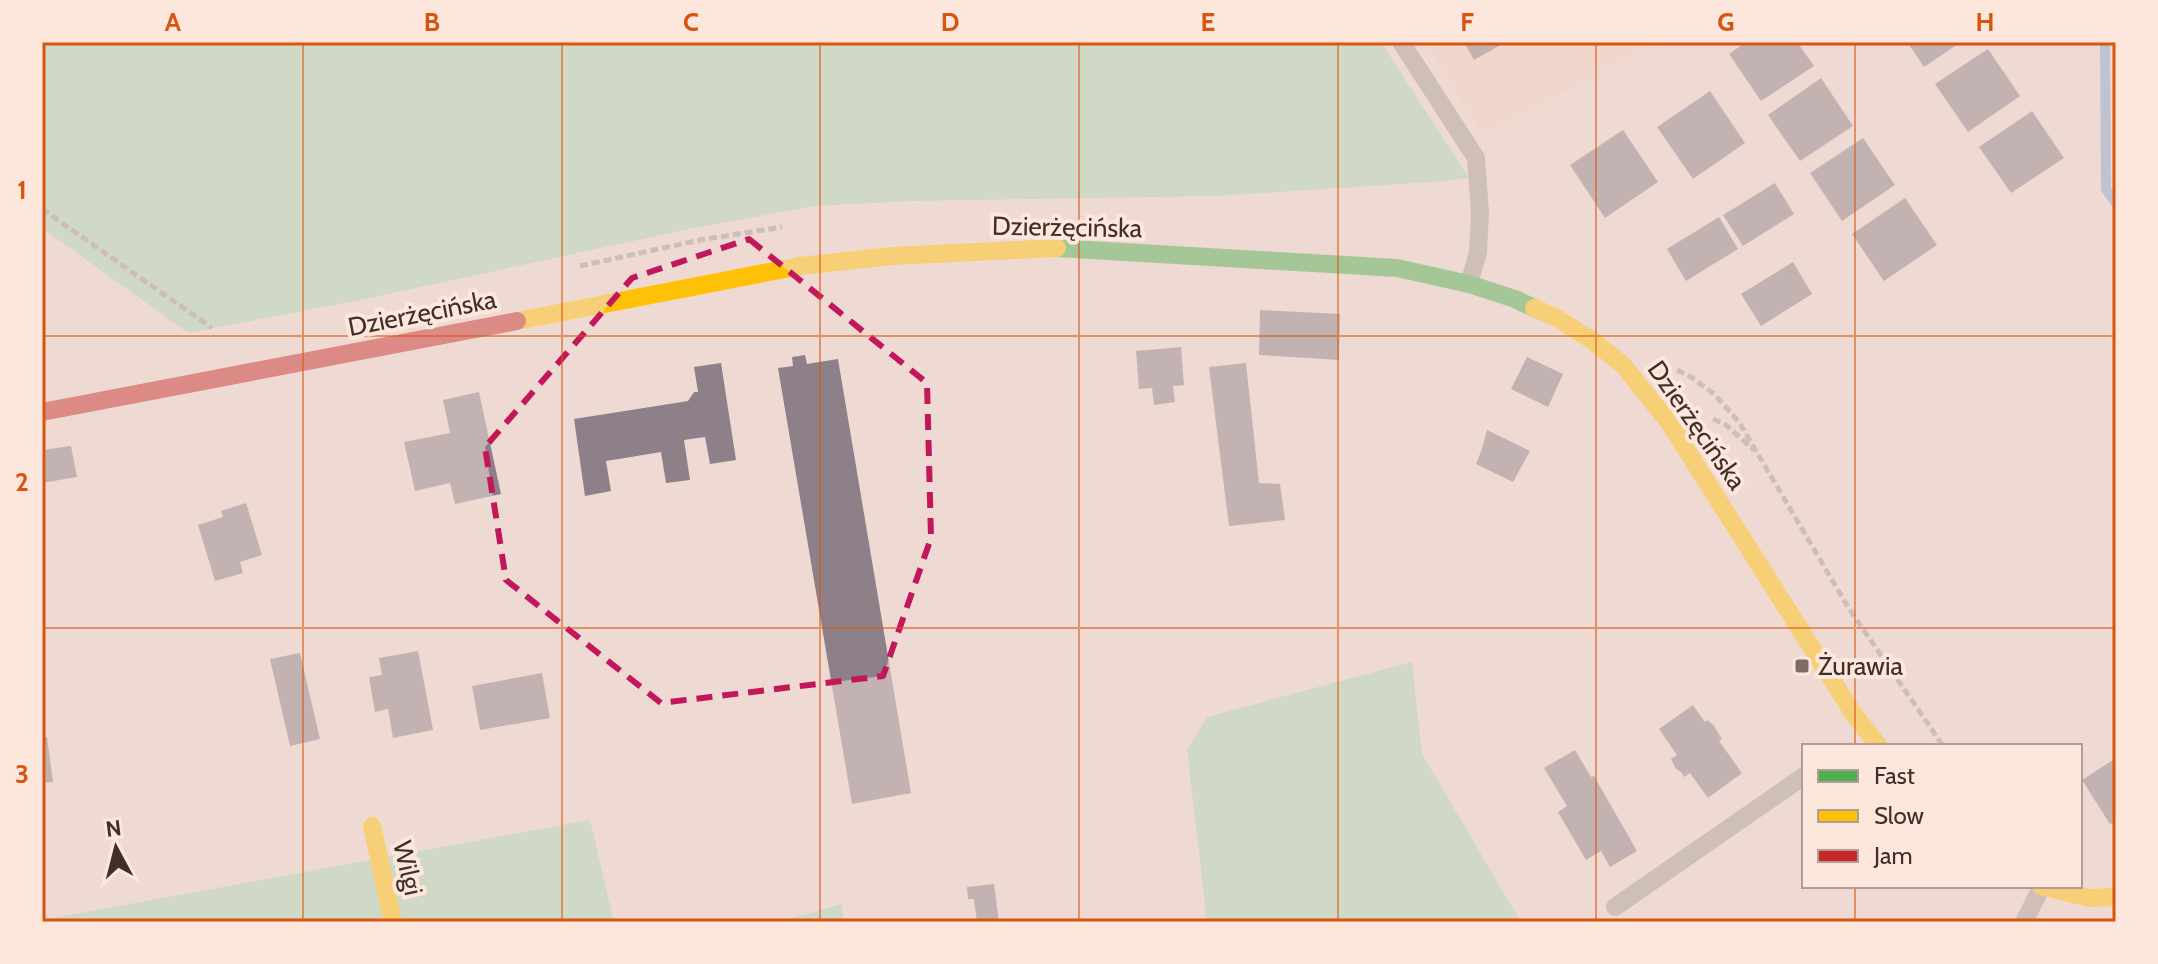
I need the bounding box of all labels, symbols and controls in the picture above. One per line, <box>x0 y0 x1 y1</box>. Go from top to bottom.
text: A <box>165 6 182 38</box>
text: B <box>424 6 440 38</box>
text: C <box>683 6 699 38</box>
text: D <box>941 6 959 38</box>
text: E <box>1201 6 1215 38</box>
text: F <box>1460 6 1474 38</box>
text: G <box>1717 6 1735 38</box>
text: H <box>1976 6 1994 38</box>
text: 1 <box>17 174 27 206</box>
street label: Dzierżęcińska <box>992 210 1143 244</box>
street label: Dzierżęcińska <box>345 283 499 343</box>
street label: Dzierżęcińska <box>1641 354 1753 496</box>
text: 2 <box>15 466 29 498</box>
place label: Żurawia <box>1818 650 1903 682</box>
marker: Żurawia <box>1793 657 1811 675</box>
legend <box>1802 744 2082 888</box>
text: 3 <box>15 758 29 790</box>
text: Fast <box>1874 761 1915 790</box>
text: Slow <box>1874 801 1924 830</box>
north arrow <box>76 808 156 888</box>
text: N <box>104 814 123 843</box>
street label: Wilgi <box>386 838 430 898</box>
text: Jam <box>1873 841 1912 870</box>

